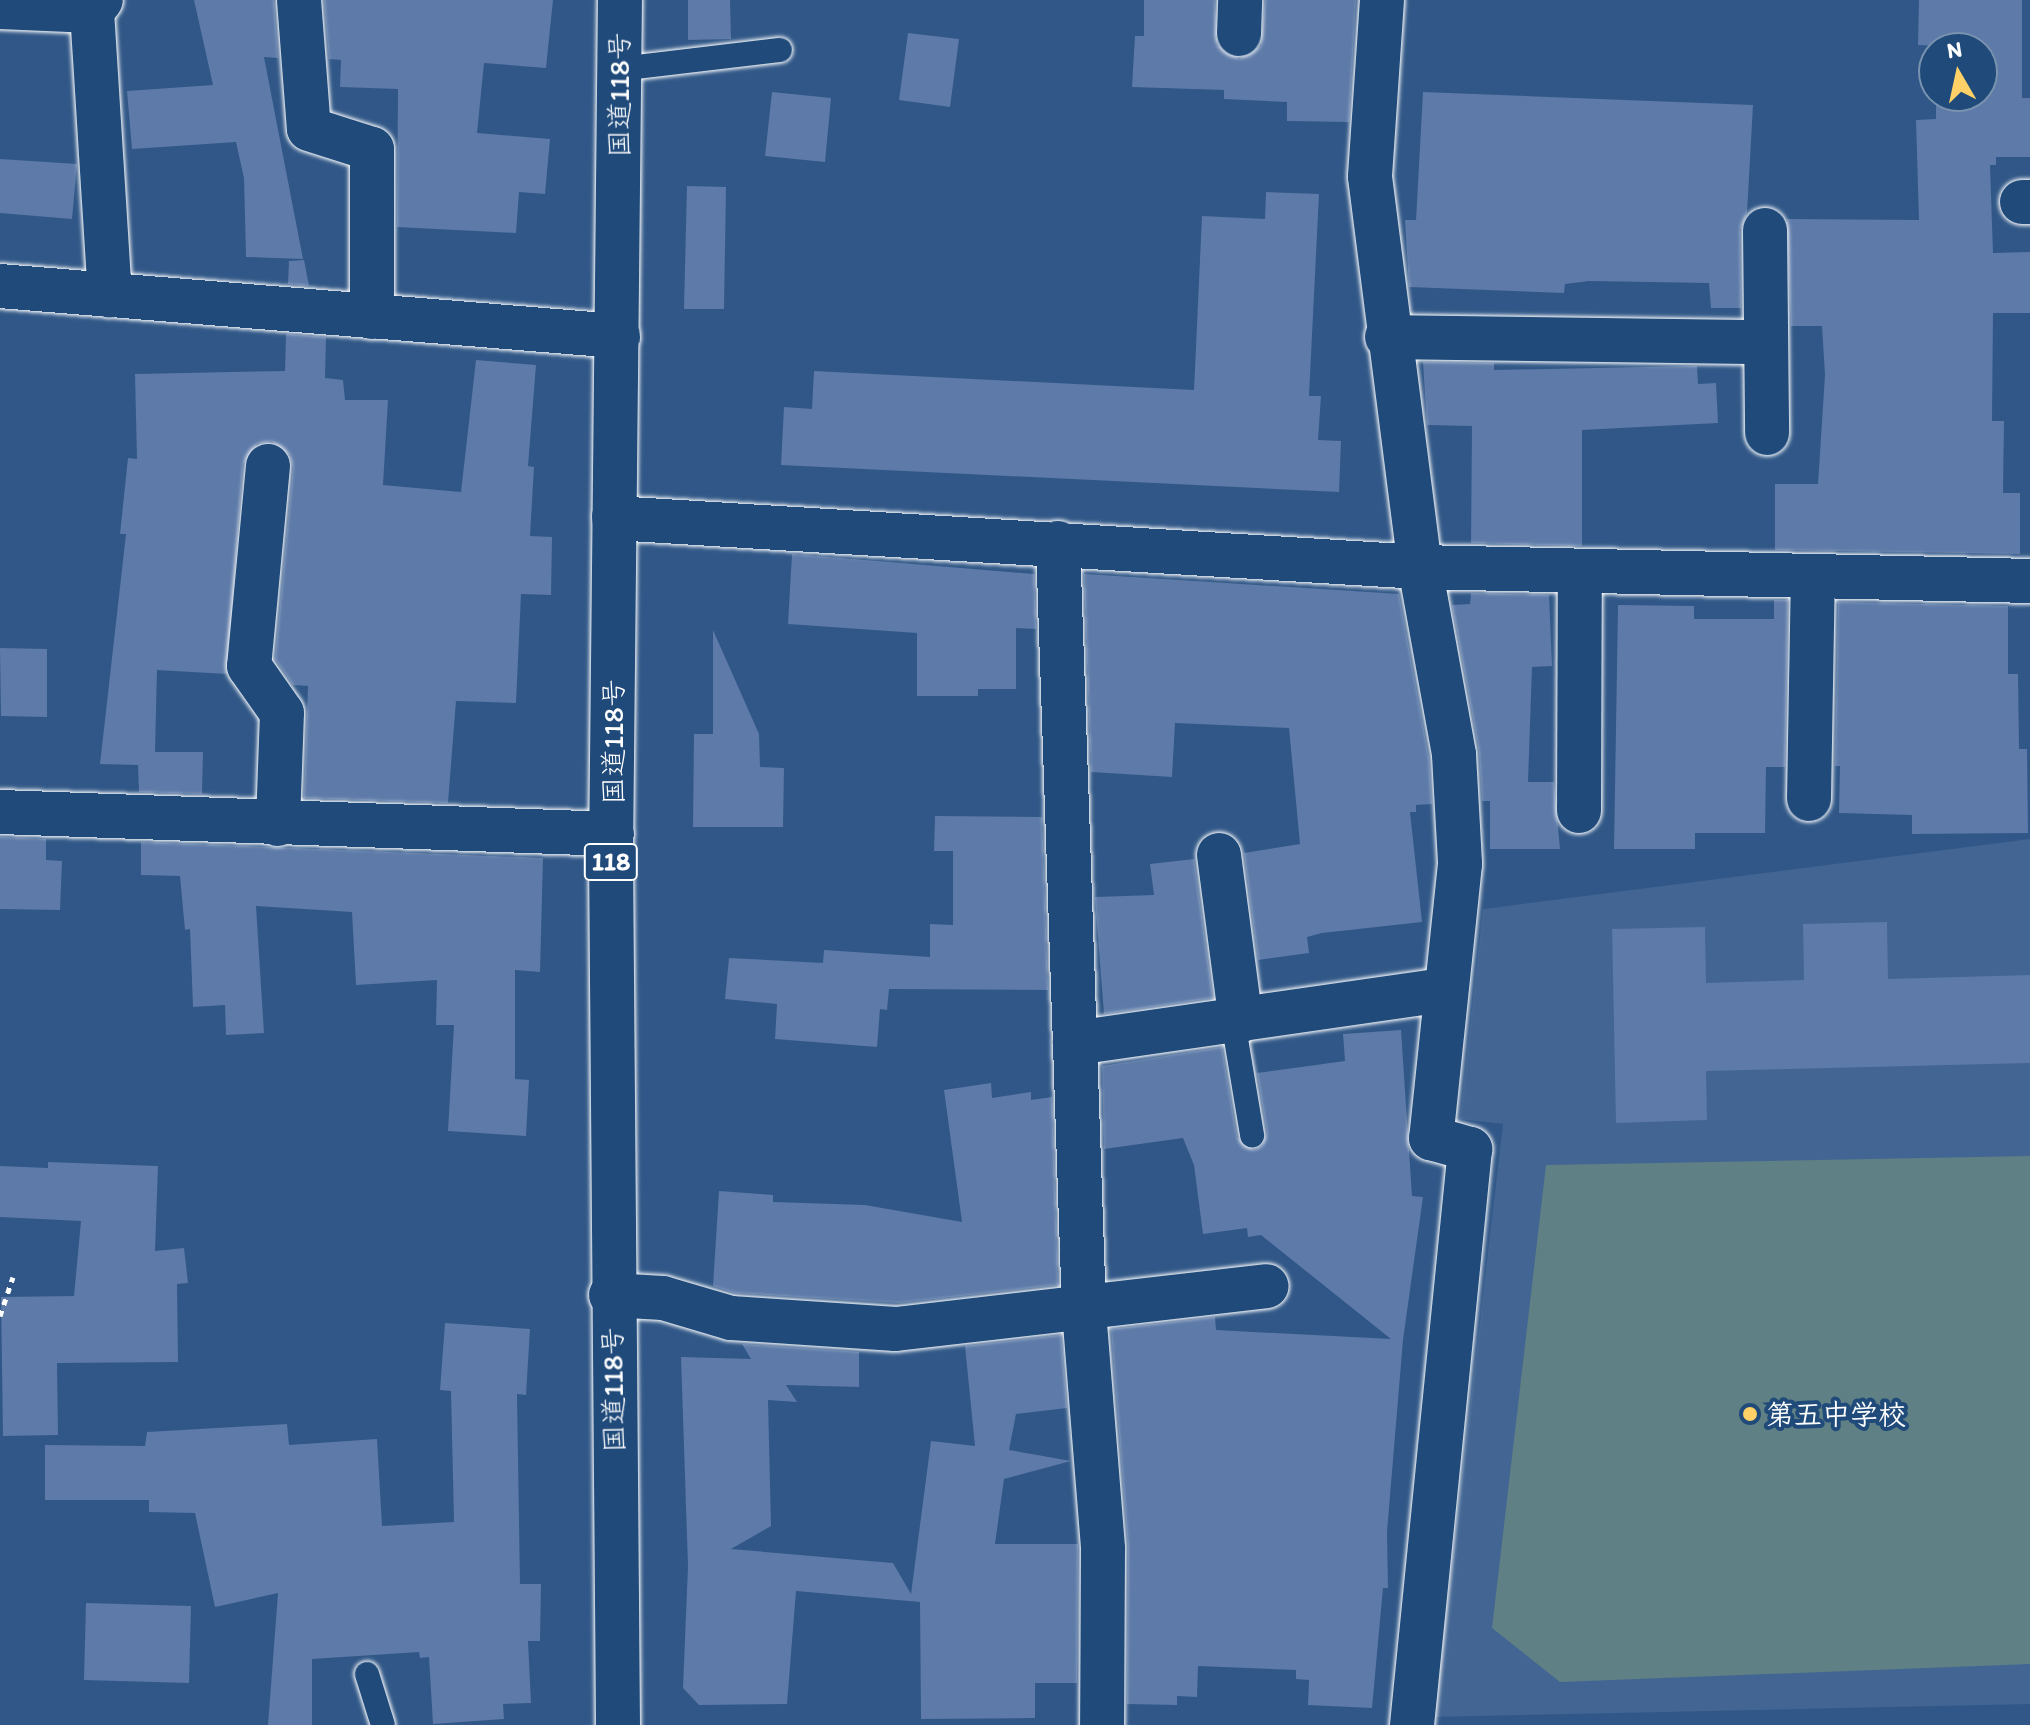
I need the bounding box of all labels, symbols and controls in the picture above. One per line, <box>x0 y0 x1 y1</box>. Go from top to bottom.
street label: 国道118号 <box>602 32 636 158</box>
north arrow <box>1918 32 1998 112</box>
text: N <box>1945 35 1964 64</box>
street label: 国道118号 <box>596 679 630 805</box>
road number: 118 <box>583 840 639 884</box>
street label: 国道118号 <box>595 1327 631 1453</box>
place label: 第五中学校 <box>1766 1397 1906 1431</box>
marker: 第五中学校 <box>1741 1405 1759 1423</box>

